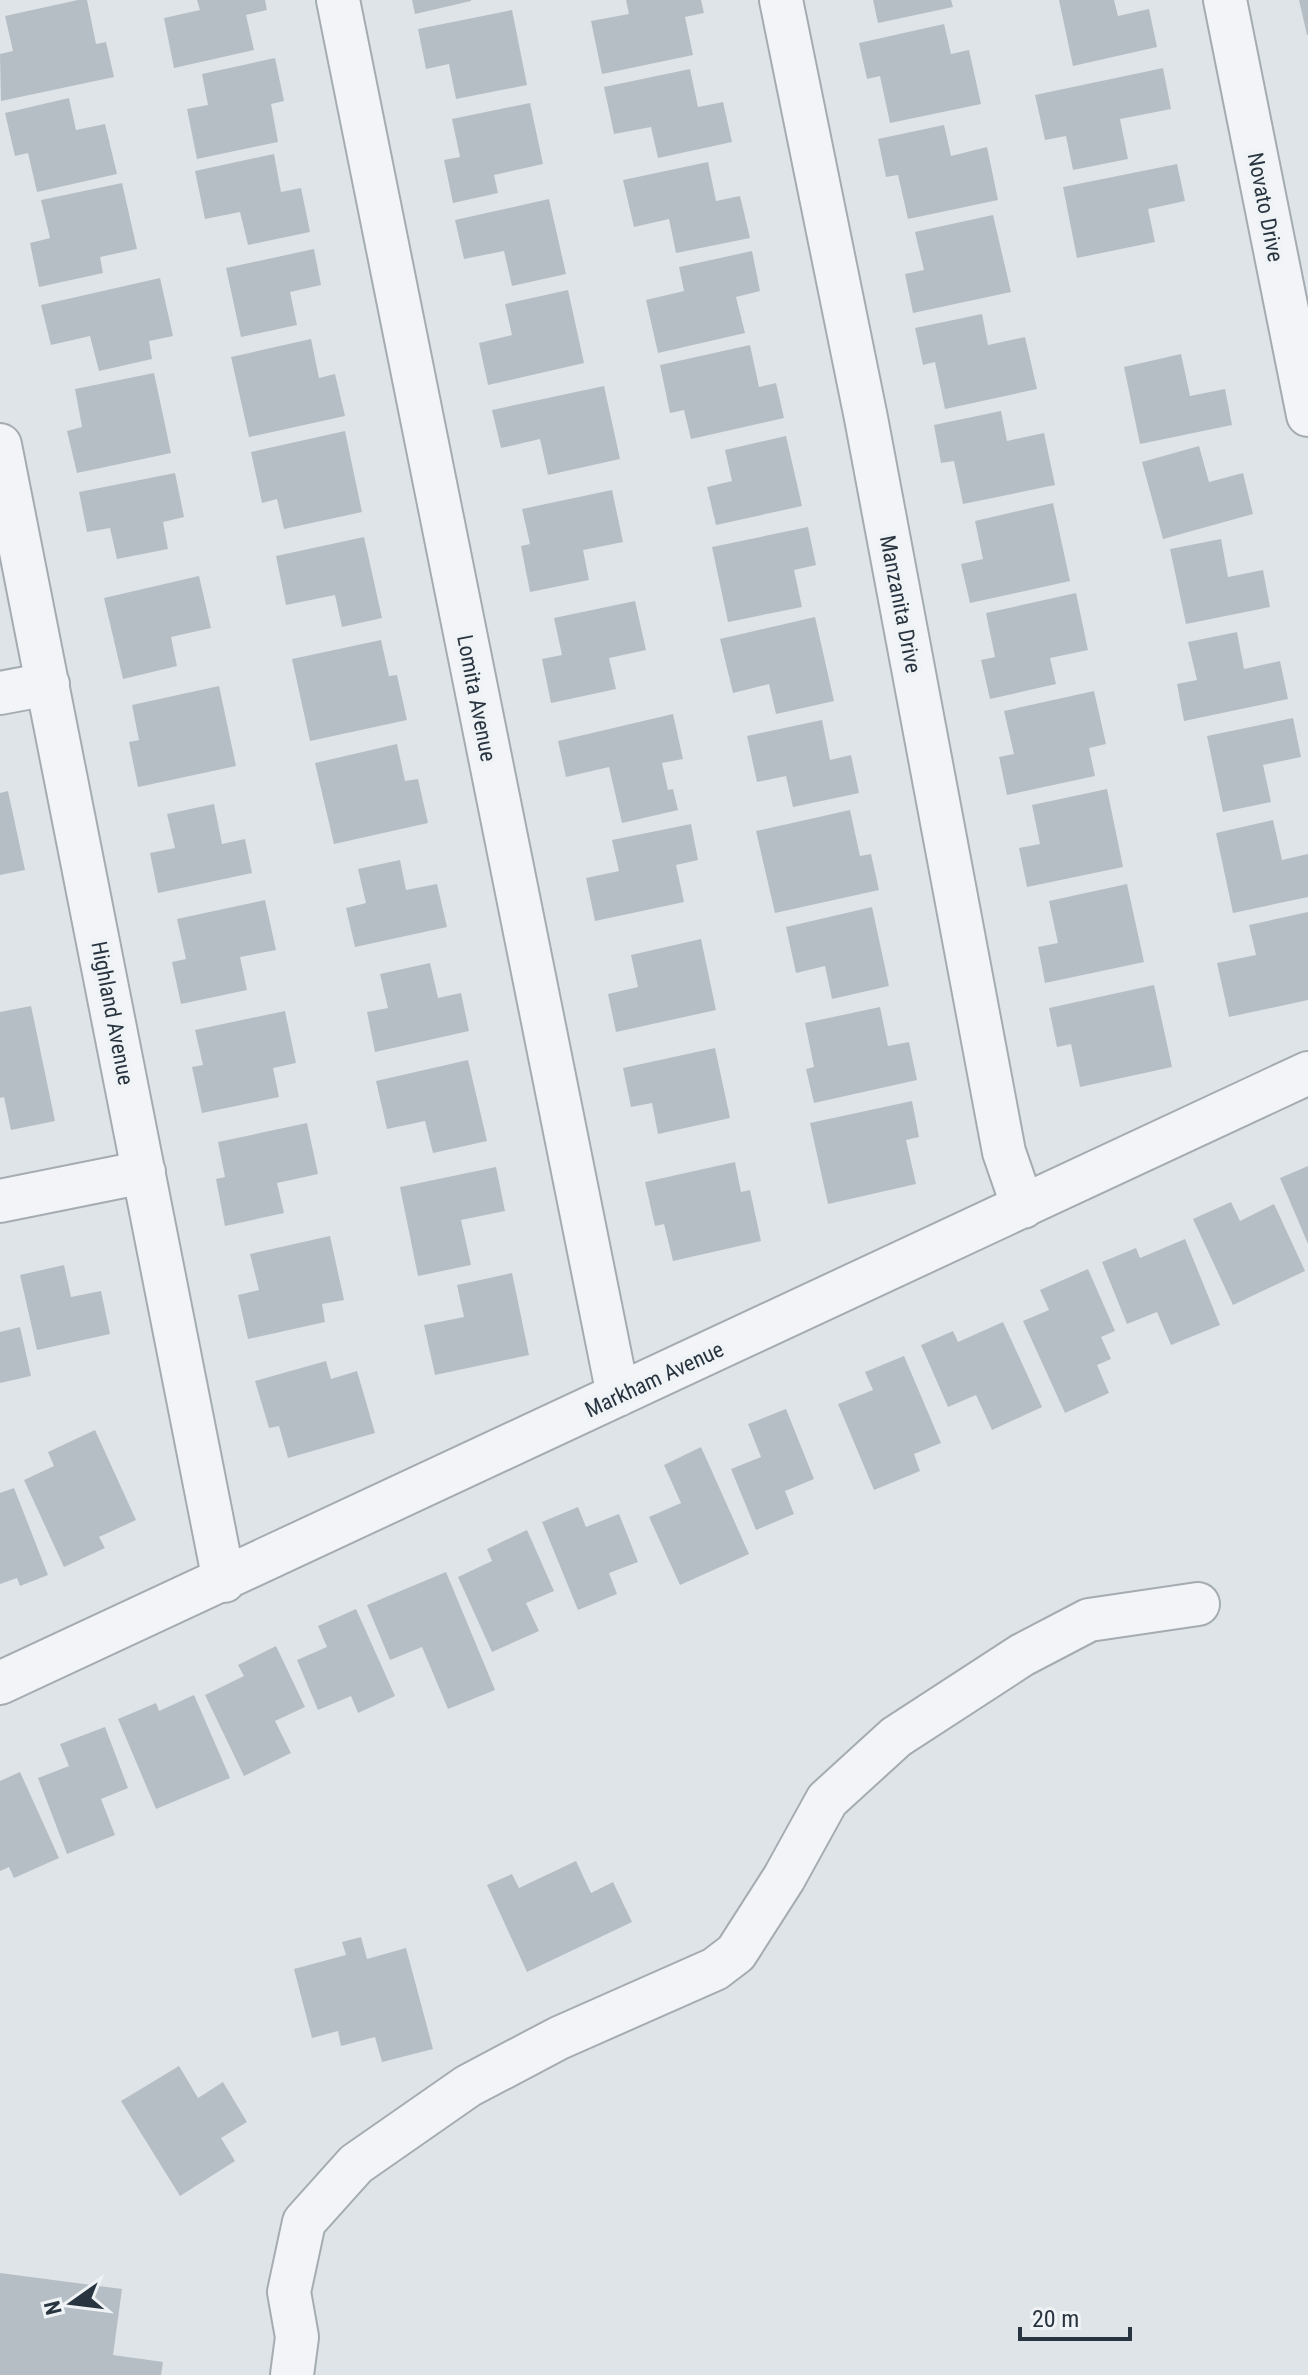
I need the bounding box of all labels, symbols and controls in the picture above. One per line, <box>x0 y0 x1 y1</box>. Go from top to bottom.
street label: Novato Drive <box>1243 150 1288 264</box>
street label: Manzanita Drive <box>875 533 926 675</box>
street label: Lomita Avenue <box>452 633 501 764</box>
street label: Highland Avenue <box>86 939 139 1087</box>
street label: Markham Avenue <box>581 1336 727 1422</box>
north arrow <box>32 2263 112 2343</box>
scale bar <box>1020 2291 1130 2341</box>
text: N <box>39 2298 67 2317</box>
text: 20 m <box>1032 2305 1079 2333</box>

